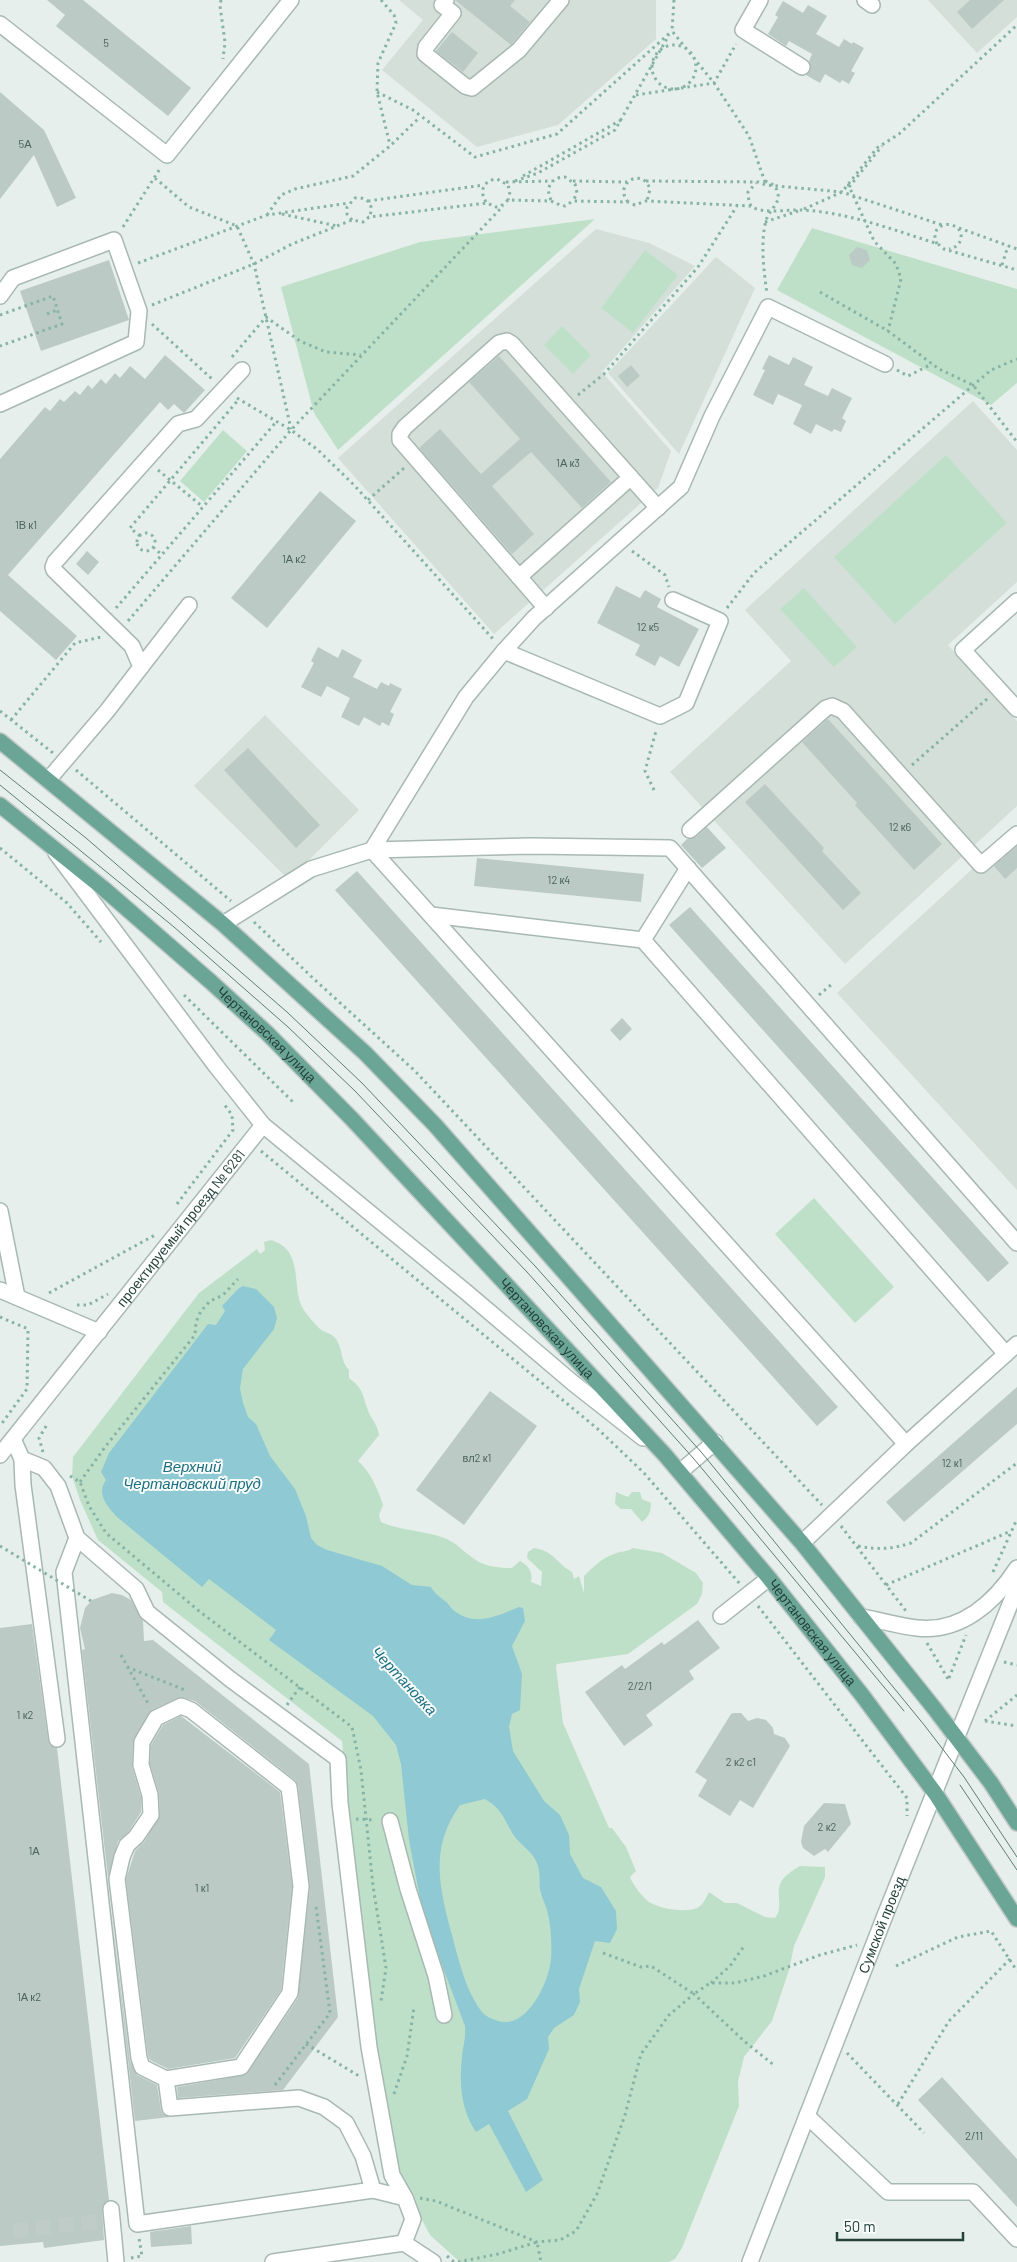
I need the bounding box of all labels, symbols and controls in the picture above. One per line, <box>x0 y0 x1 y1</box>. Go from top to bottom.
house number: 5 <box>103 36 109 49</box>
house number: 5А <box>19 137 32 150</box>
house number: 1А к3 <box>556 456 580 469</box>
house number: 1В к1 <box>15 518 37 531</box>
house number: 1А к2 <box>282 552 306 565</box>
house number: 12 к5 <box>637 620 660 633</box>
house number: 12 к6 <box>889 820 912 833</box>
house number: 12 к4 <box>548 873 570 886</box>
street label: Чертановская улица <box>214 983 320 1086</box>
street label: проектируемый проезд № 6281 <box>113 1146 248 1310</box>
street label: Чертановская улица <box>496 1274 598 1382</box>
house number: вл2 к1 <box>463 1451 491 1464</box>
house number: 12 к1 <box>942 1456 962 1469</box>
water label: Верхний Чертановский пруд <box>123 1457 261 1492</box>
street label: Чертановская улица <box>765 1575 860 1689</box>
water label: Чертановка <box>368 1642 441 1718</box>
house number: 2/2/1 <box>628 1679 652 1692</box>
house number: 1 к2 <box>17 1708 33 1721</box>
house number: 2 к2 с1 <box>726 1755 756 1768</box>
house number: 2 к2 <box>818 1820 837 1833</box>
house number: 1А <box>28 1844 40 1857</box>
street label: Сумской проезд <box>854 1873 908 1976</box>
house number: 1 к1 <box>195 1881 209 1894</box>
house number: 1А к2 <box>17 1990 41 2003</box>
house number: 2/11 <box>965 2129 983 2142</box>
scale bar <box>837 2210 963 2242</box>
text: 50 m <box>844 2217 876 2235</box>

